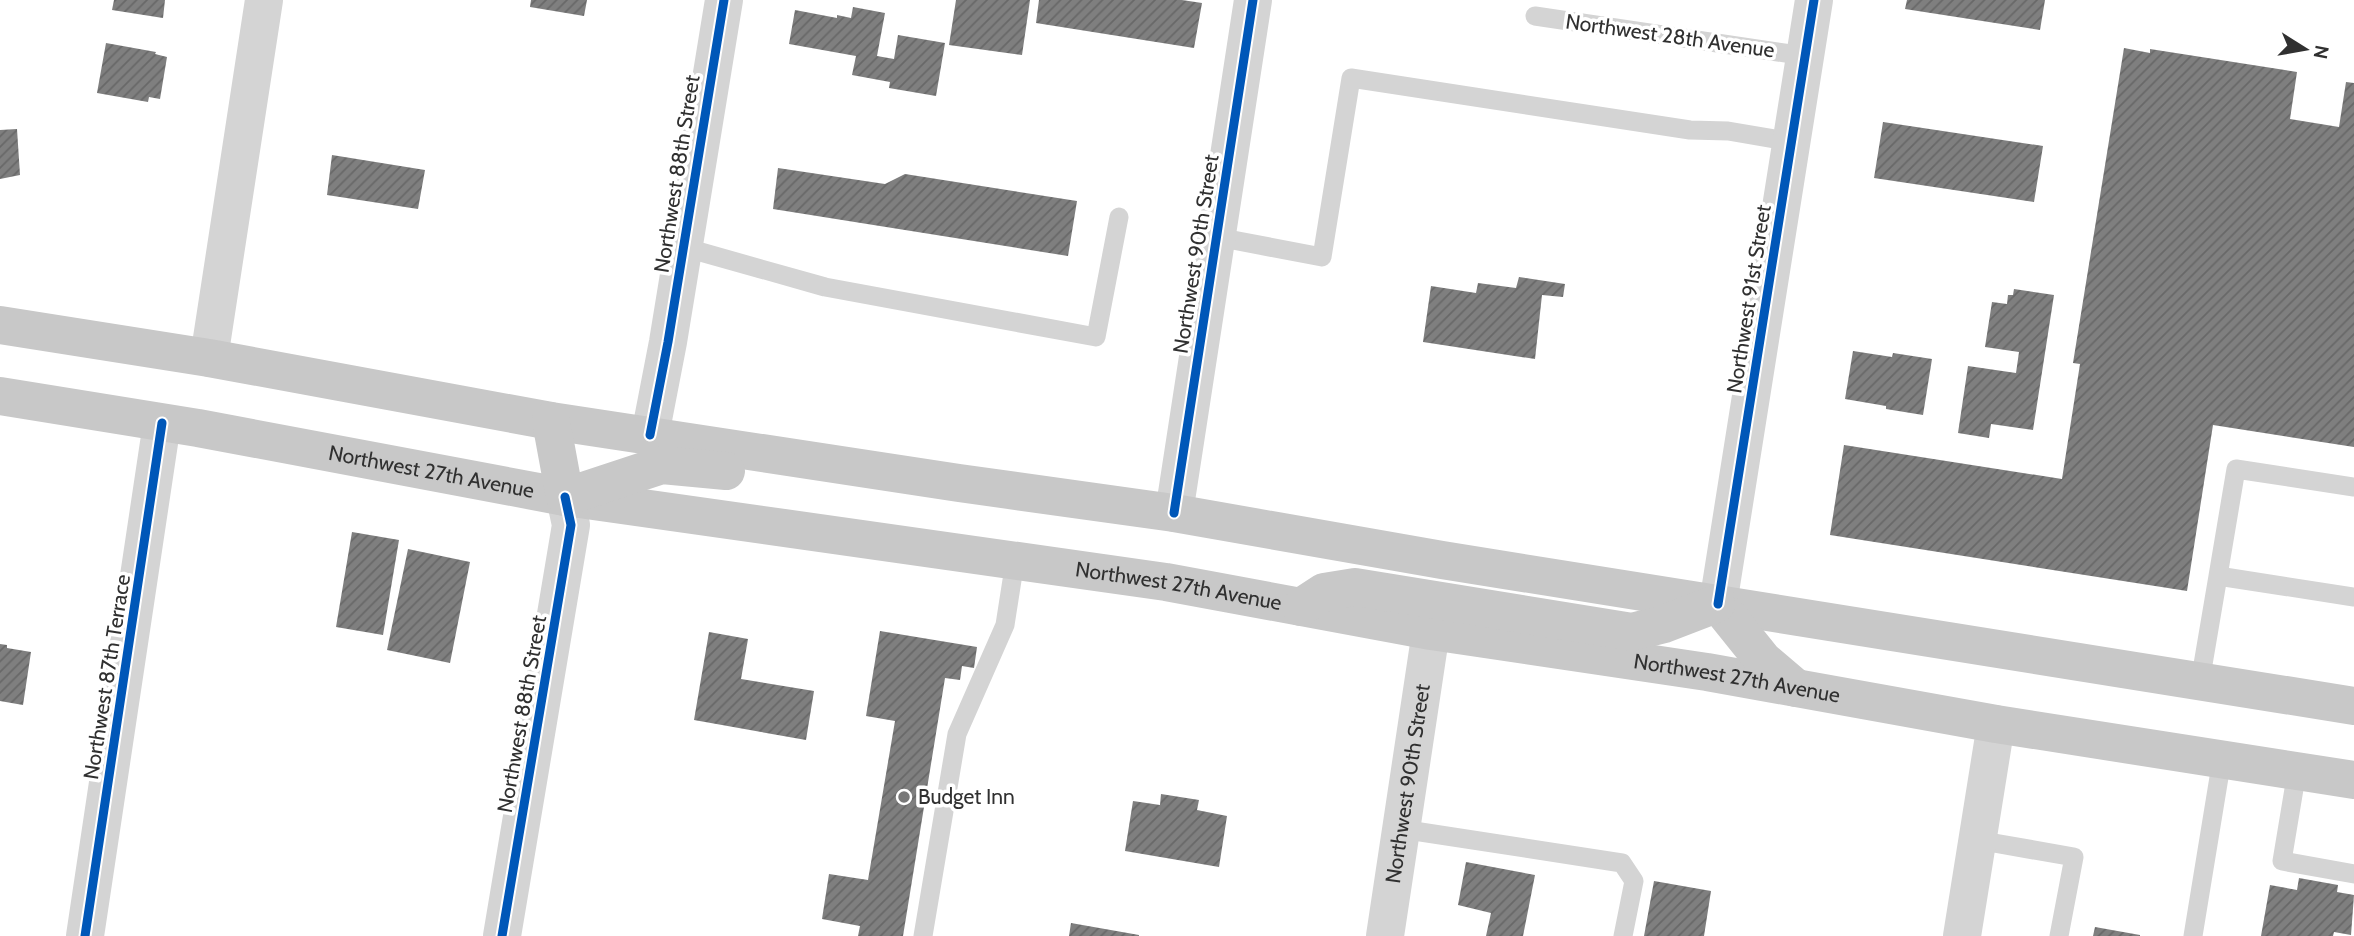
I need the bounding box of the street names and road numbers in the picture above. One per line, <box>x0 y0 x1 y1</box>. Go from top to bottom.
street label: Northwest 28th Avenue <box>1564 8 1776 63</box>
street label: Northwest 88th Street <box>649 73 704 275</box>
street label: Northwest 90th Street <box>1167 153 1224 355</box>
street label: Northwest 91st Street <box>1721 203 1776 395</box>
street label: Northwest 27th Avenue <box>326 440 537 503</box>
street label: Northwest 27th Avenue <box>1074 556 1284 615</box>
street label: Northwest 87th Terrace <box>78 572 135 781</box>
street label: Northwest 88th Street <box>492 613 551 815</box>
street label: Northwest 27th Avenue <box>1632 648 1842 708</box>
street label: Northwest 90th Street <box>1380 682 1435 885</box>

